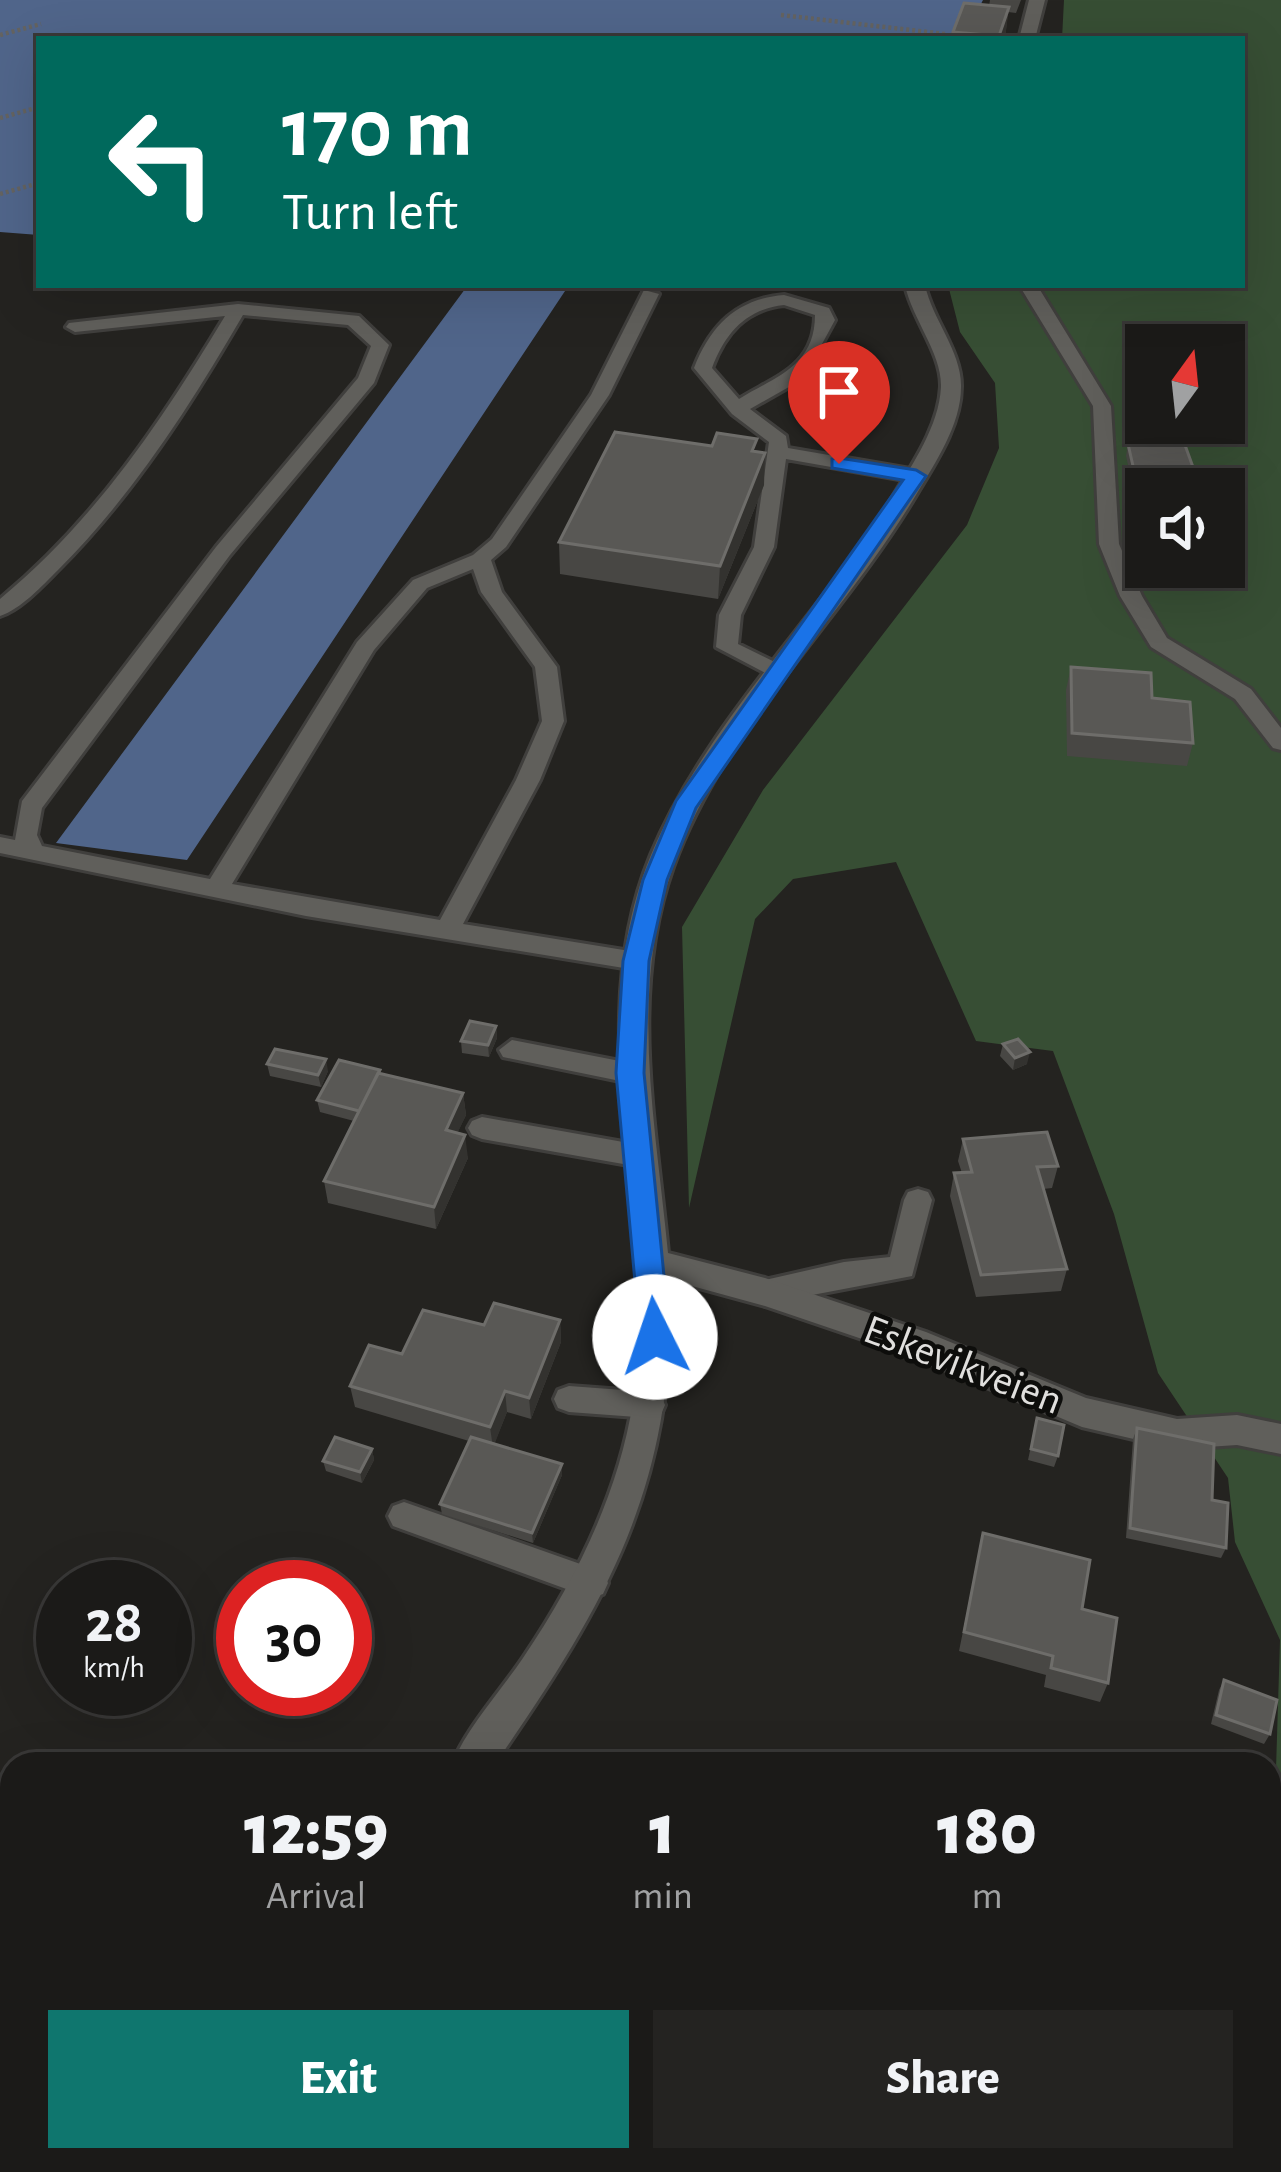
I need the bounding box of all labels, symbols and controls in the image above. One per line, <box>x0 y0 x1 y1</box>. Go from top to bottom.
icon: left <box>84 84 240 240</box>
text: 170 m <box>282 88 473 172</box>
text: Turn left <box>282 186 458 240</box>
north arrow <box>1125 324 1245 444</box>
map controls <box>1125 324 1245 588</box>
pin <box>788 341 890 464</box>
icon: arrive <box>806 359 872 425</box>
button: sound <box>1125 468 1245 588</box>
position arrow <box>592 1274 718 1400</box>
street label: Eskevikveien <box>858 1308 1068 1422</box>
speed limit sign: 30 <box>216 1560 372 1716</box>
text: 28 <box>85 1593 143 1653</box>
text: km/h <box>83 1653 145 1683</box>
text: 12:59 <box>244 1795 388 1867</box>
text: 1 <box>649 1795 676 1867</box>
text: 180 <box>937 1795 1037 1867</box>
text: Arrival <box>266 1877 366 1916</box>
text: min <box>632 1877 693 1916</box>
text: m <box>971 1877 1003 1916</box>
button: Exit <box>48 2010 629 2148</box>
button: Share <box>653 2010 1233 2148</box>

